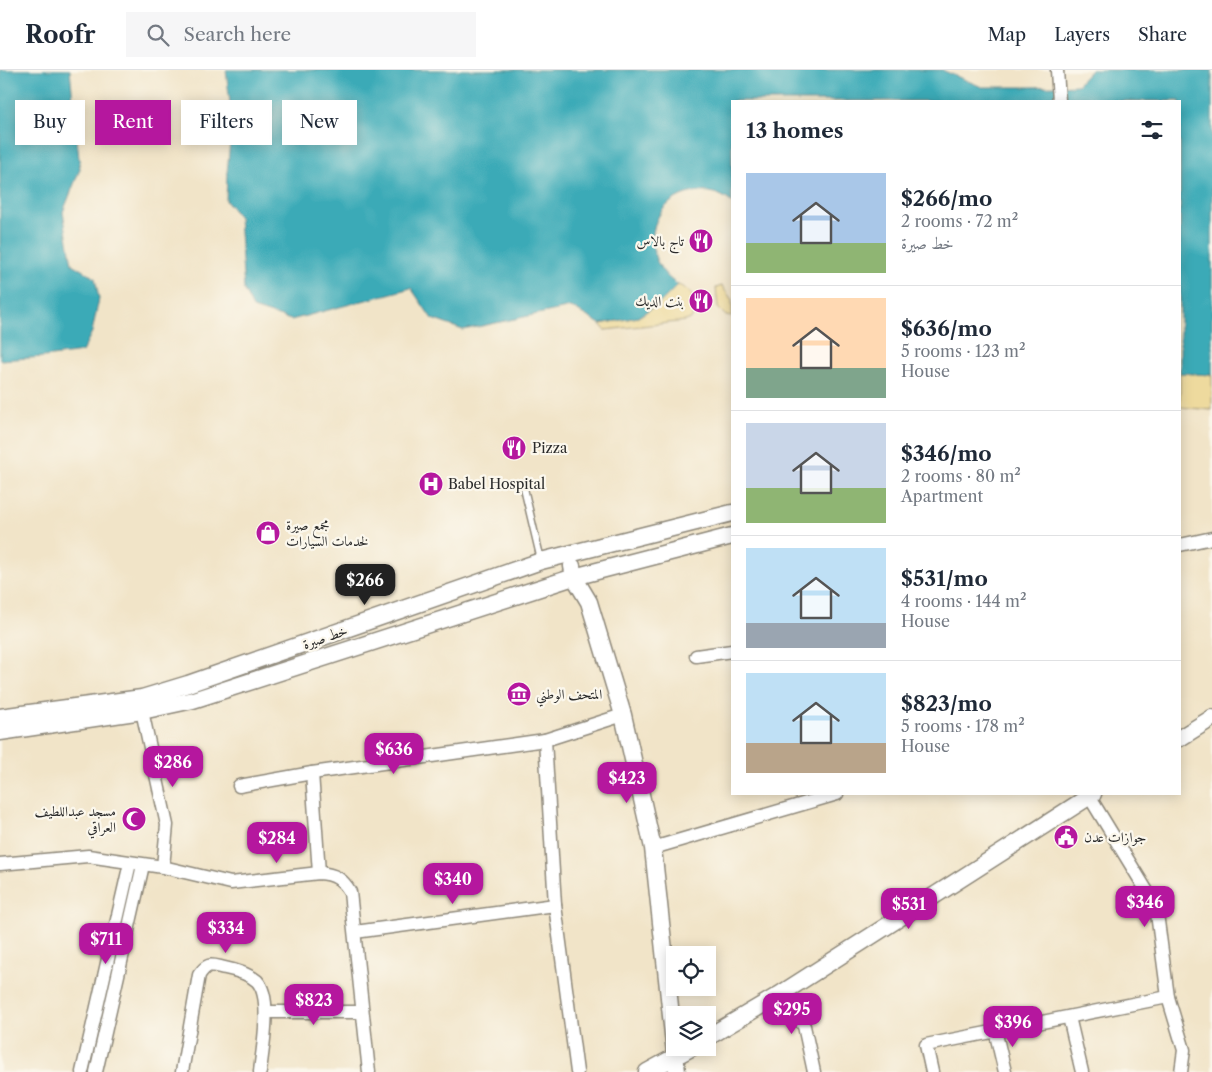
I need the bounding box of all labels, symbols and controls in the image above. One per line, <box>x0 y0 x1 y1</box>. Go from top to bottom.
search box <box>126 12 476 57</box>
text: Roofr <box>25 20 96 49</box>
icon: search <box>144 21 172 49</box>
text: Search here <box>184 23 291 46</box>
text: Map <box>988 24 1026 46</box>
text: Layers <box>1054 24 1110 46</box>
text: Share <box>1138 24 1187 46</box>
chip: Buy <box>15 100 85 145</box>
chip: Rent <box>95 100 171 145</box>
chip: Filters <box>181 100 272 145</box>
chip: New <box>282 100 357 145</box>
icon: filters <box>1138 116 1166 144</box>
text: 13 homes <box>746 118 844 143</box>
text: $266/mo <box>901 186 992 211</box>
icon: home <box>786 193 846 253</box>
text: 2 rooms · 72 m² <box>901 211 1018 231</box>
restaurant icon: تاج بالاس <box>688 228 714 254</box>
place label: تاج بالاس <box>636 232 684 254</box>
text: خط صيرة <box>901 233 954 253</box>
restaurant icon: بنت الديك <box>688 288 714 314</box>
place label: بنت الديك <box>635 292 684 310</box>
text: $636/mo <box>901 316 992 341</box>
icon: home <box>786 318 846 378</box>
text: 5 rooms · 123 m² <box>901 341 1025 361</box>
text: House <box>901 361 950 381</box>
restaurant icon: Pizza <box>501 435 527 461</box>
place label: Pizza <box>532 439 568 457</box>
text: $346/mo <box>901 441 992 466</box>
icon: home <box>786 443 846 503</box>
text: 2 rooms · 80 m² <box>901 466 1021 486</box>
hospital icon: Babel Hospital <box>418 471 444 497</box>
place label: Babel Hospital <box>448 475 545 493</box>
text: Apartment <box>901 486 983 506</box>
place label: مجمع صيرة لخدمات السيارات <box>286 516 369 550</box>
shop icon: مجمع صيرة لخدمات السيارات <box>255 520 281 546</box>
pin: $266 <box>335 564 395 606</box>
text: $531/mo <box>901 566 988 591</box>
icon: home <box>786 568 846 628</box>
text: $266 <box>346 570 384 590</box>
text: 4 rooms · 144 m² <box>901 591 1026 611</box>
text: House <box>901 611 950 631</box>
street label: خط صيرة <box>300 621 350 653</box>
museum icon: المتحف الوطني <box>506 681 532 707</box>
place label: المتحف الوطني <box>536 685 602 707</box>
text: $823/mo <box>901 691 992 716</box>
icon: home <box>786 693 846 753</box>
text: 5 rooms · 178 m² <box>901 716 1025 736</box>
pin: $636 <box>364 732 424 775</box>
text: House <box>901 736 950 756</box>
text: $636 <box>375 739 413 759</box>
pin: $286 <box>143 746 203 788</box>
text: $286 <box>154 752 192 772</box>
pin: $423 <box>597 762 657 804</box>
text: $423 <box>609 768 645 788</box>
place label: مسجد عبداللطيف العراقي <box>35 802 116 839</box>
mosque icon: مسجد عبداللطيف العراقي <box>121 806 147 832</box>
pin: $284 <box>247 822 307 864</box>
public building icon: جوازات عدن <box>1053 824 1079 850</box>
text: $284 <box>258 828 296 848</box>
place label: جوازات عدن <box>1084 828 1146 846</box>
pin: $340 <box>423 862 483 905</box>
text: $340 <box>434 869 472 889</box>
pin: $346 <box>1115 886 1175 928</box>
pin: $531 <box>879 888 939 930</box>
text: $346 <box>1126 892 1164 912</box>
text: $531 <box>892 894 926 914</box>
pin: $334 <box>196 912 256 954</box>
text: $334 <box>208 918 244 938</box>
pin: $711 <box>76 922 136 965</box>
text: $711 <box>90 929 122 949</box>
map controls <box>666 946 716 1056</box>
button: locate <box>666 946 716 996</box>
pin: $823 <box>284 984 344 1026</box>
text: $823 <box>295 990 333 1010</box>
pin: $295 <box>762 992 822 1035</box>
text: $295 <box>774 999 810 1019</box>
button: layers <box>666 1006 716 1056</box>
pin: $396 <box>983 1006 1043 1048</box>
text: $396 <box>994 1012 1032 1032</box>

